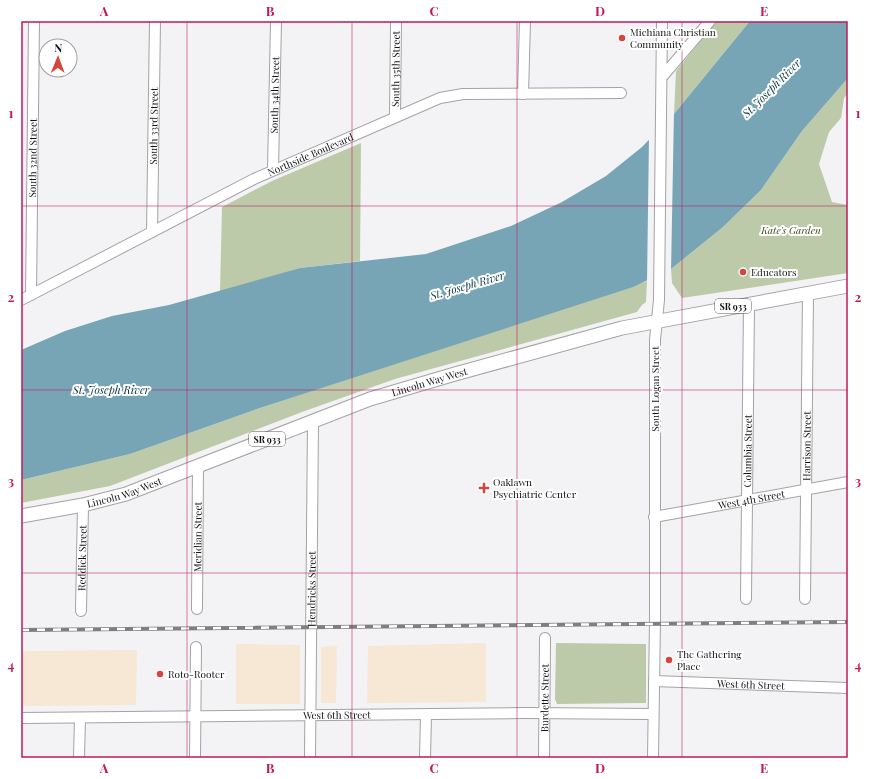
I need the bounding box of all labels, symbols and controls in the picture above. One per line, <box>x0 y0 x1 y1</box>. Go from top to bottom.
text: A <box>99 2 109 19</box>
text: B <box>266 2 275 19</box>
text: C <box>429 2 439 19</box>
text: D <box>595 2 605 19</box>
text: E <box>760 2 768 19</box>
place label: Michiana Christian Community <box>630 25 716 51</box>
street label: South 35th Street <box>388 30 403 107</box>
marker: Michiana Christian Community <box>617 33 627 43</box>
north arrow <box>38 38 78 78</box>
text: N <box>54 40 62 55</box>
water label: St. Joseph River <box>738 55 804 121</box>
street label: South 34th Street <box>267 56 282 134</box>
street label: South 33rd Street <box>146 87 161 165</box>
text: 1 <box>9 104 14 121</box>
text: 1 <box>856 104 861 121</box>
street label: South 32nd Street <box>25 118 40 198</box>
street label: Northside Boulevard <box>265 130 356 179</box>
park label: Kate's Garden <box>760 223 821 237</box>
place label: Educators <box>751 265 797 279</box>
water label: St. Joseph River <box>427 267 506 303</box>
marker: Educators <box>738 267 748 277</box>
text: 2 <box>8 288 15 305</box>
text: 2 <box>855 288 862 305</box>
road number: SR 933 <box>715 299 751 313</box>
street label: South Logan Street <box>648 346 662 432</box>
street label: Lincoln Way West <box>390 364 469 399</box>
water label: St. Joseph River <box>72 382 150 397</box>
street label: Harrison Street <box>799 411 814 481</box>
street label: Columbia Street <box>740 414 755 487</box>
road number: SR 933 <box>249 432 285 446</box>
text: 3 <box>8 472 14 489</box>
text: 3 <box>855 472 861 489</box>
street label: Lincoln Way West <box>85 474 164 511</box>
place label: Oaklawn Psychiatric Center <box>493 475 577 501</box>
marker: Oaklawn Psychiatric Center <box>478 482 490 494</box>
street label: West 4th Street <box>716 486 786 512</box>
street label: Meridian Street <box>190 501 205 572</box>
street label: Reddick Street <box>74 525 90 591</box>
street label: Hendricks Street <box>304 551 319 627</box>
place label: The Gathering Place <box>677 647 742 673</box>
marker: The Gathering Place <box>664 655 674 665</box>
text: 4 <box>8 656 15 673</box>
text: 4 <box>855 656 862 673</box>
street label: Burdette Street <box>537 663 552 732</box>
place label: Roto-Rooter <box>168 667 225 681</box>
marker: Roto-Rooter <box>155 669 165 679</box>
street label: West 6th Street <box>716 676 786 693</box>
street label: West 6th Street <box>302 708 371 722</box>
text: A <box>99 759 109 776</box>
text: B <box>266 759 275 776</box>
text: C <box>429 759 439 776</box>
text: D <box>595 759 605 776</box>
text: E <box>760 759 768 776</box>

